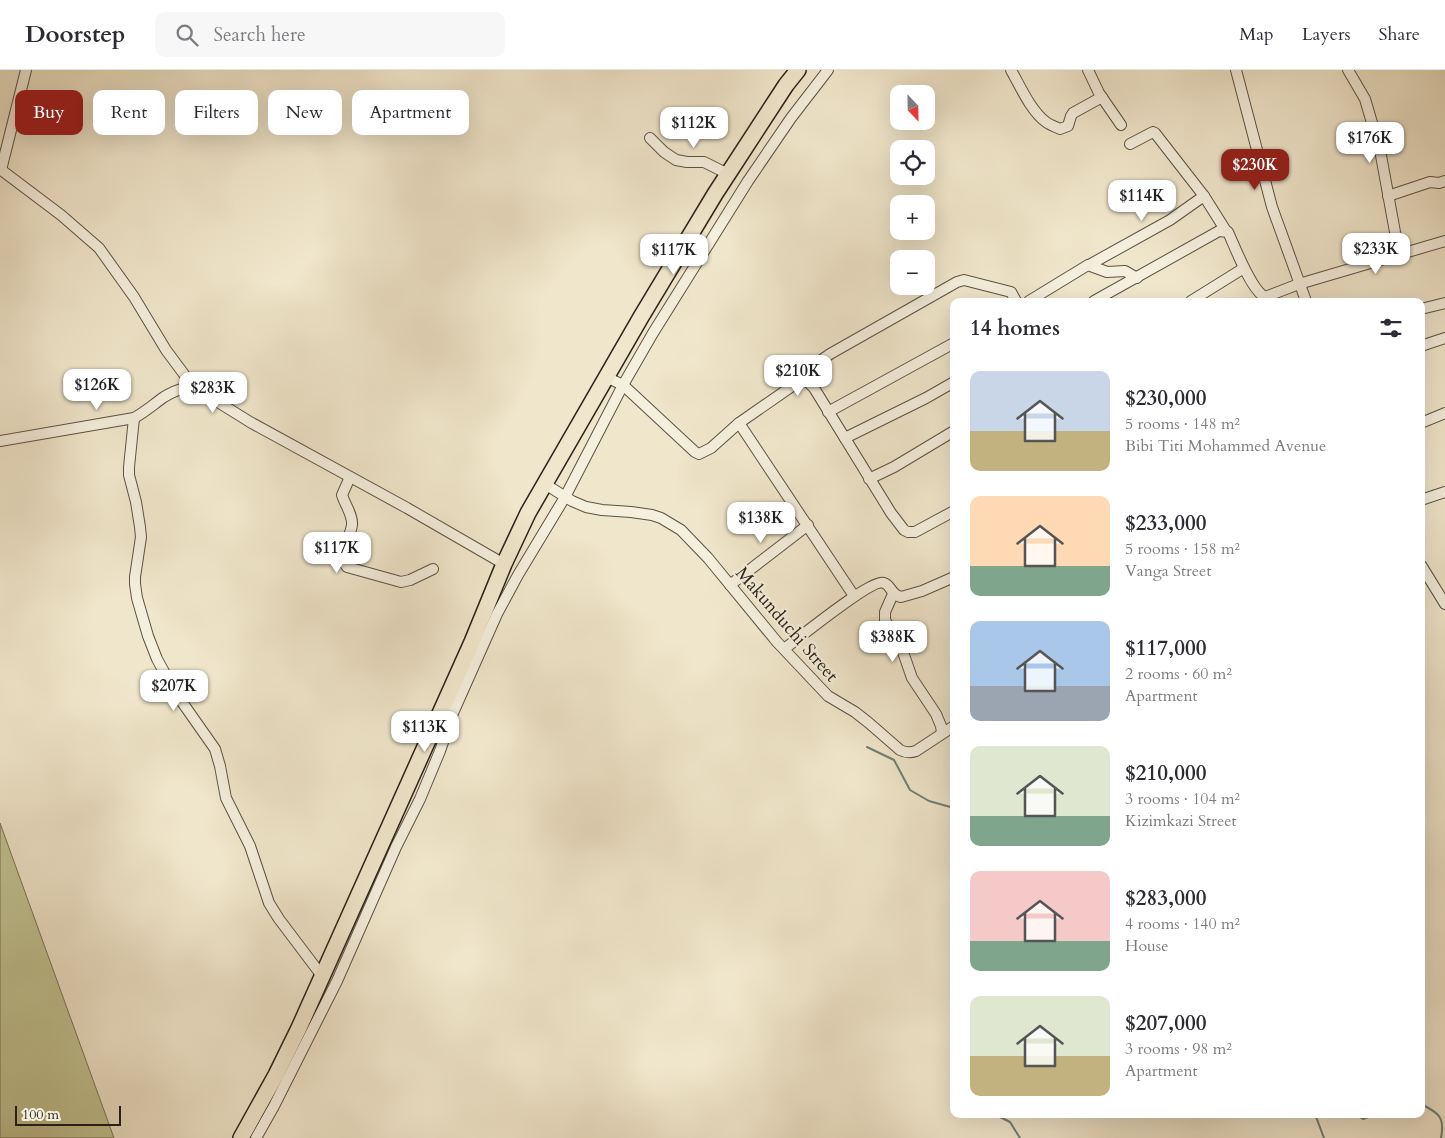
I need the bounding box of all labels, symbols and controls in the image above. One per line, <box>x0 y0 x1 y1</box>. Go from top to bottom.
search box <box>155 12 505 57</box>
text: Doorstep <box>25 18 125 51</box>
icon: search <box>173 21 201 49</box>
text: Search here <box>213 22 306 48</box>
text: Map <box>1239 22 1274 47</box>
text: Layers <box>1302 22 1351 47</box>
text: Share <box>1379 22 1420 47</box>
north arrow <box>890 85 935 130</box>
map controls <box>890 85 935 295</box>
chip: Buy <box>15 90 83 135</box>
chip: Rent <box>93 90 165 135</box>
chip: Filters <box>175 90 258 135</box>
chip: New <box>268 90 342 135</box>
chip: Apartment <box>352 90 469 135</box>
pin: $112K <box>659 106 729 149</box>
text: $112K <box>671 112 717 134</box>
pin: $176K <box>1335 122 1405 164</box>
text: $176K <box>1347 127 1393 149</box>
button: locate <box>890 140 935 185</box>
pin: $230K <box>1220 148 1290 191</box>
text: $230K <box>1232 154 1278 176</box>
pin: $114K <box>1107 180 1177 222</box>
text: $114K <box>1119 185 1165 207</box>
button: + <box>890 195 935 240</box>
pin: $233K <box>1341 232 1411 275</box>
pin: $117K <box>639 234 709 276</box>
text: $233K <box>1353 238 1399 260</box>
text: $117K <box>651 239 697 261</box>
button: − <box>890 250 935 295</box>
text: 14 homes <box>970 314 1060 343</box>
icon: filters <box>1377 314 1405 342</box>
pin: $210K <box>763 354 833 397</box>
text: $210K <box>775 360 821 382</box>
pin: $126K <box>62 368 132 411</box>
pin: $283K <box>178 372 248 414</box>
text: $126K <box>74 374 120 396</box>
text: $283K <box>190 377 236 399</box>
text: $230,000 <box>1125 384 1206 413</box>
icon: home <box>1010 391 1070 451</box>
text: 5 rooms · 148 m² <box>1125 413 1240 435</box>
text: Bibi Titi Mohammed Avenue <box>1125 435 1326 457</box>
pin: $138K <box>726 502 796 544</box>
text: $138K <box>738 507 784 529</box>
text: $233,000 <box>1125 509 1206 538</box>
icon: home <box>1010 516 1070 576</box>
pin: $117K <box>302 532 372 574</box>
text: $117K <box>314 537 360 559</box>
text: 5 rooms · 158 m² <box>1125 538 1240 560</box>
text: Vanga Street <box>1125 560 1211 582</box>
street label: Makunduchi Street <box>730 561 844 688</box>
pin: $388K <box>858 620 928 663</box>
text: $388K <box>870 626 916 648</box>
text: $117,000 <box>1125 634 1206 663</box>
icon: home <box>1010 641 1070 701</box>
text: 2 rooms · 60 m² <box>1125 663 1232 685</box>
pin: $207K <box>139 670 209 712</box>
text: $207K <box>151 675 197 697</box>
text: Apartment <box>1125 685 1198 707</box>
pin: $113K <box>390 710 460 753</box>
text: $113K <box>402 716 448 738</box>
text: $210,000 <box>1125 759 1206 788</box>
icon: home <box>1010 766 1070 826</box>
text: 3 rooms · 104 m² <box>1125 788 1240 810</box>
text: Kizimkazi Street <box>1125 810 1237 832</box>
text: $283,000 <box>1125 884 1206 913</box>
icon: home <box>1010 891 1070 951</box>
text: 4 rooms · 140 m² <box>1125 913 1240 935</box>
text: House <box>1125 935 1168 957</box>
text: $207,000 <box>1125 1009 1206 1038</box>
icon: home <box>1010 1016 1070 1076</box>
text: 3 rooms · 98 m² <box>1125 1038 1232 1060</box>
text: Apartment <box>1125 1060 1198 1082</box>
scale bar <box>15 1103 121 1126</box>
text: 100 m <box>22 1105 59 1124</box>

